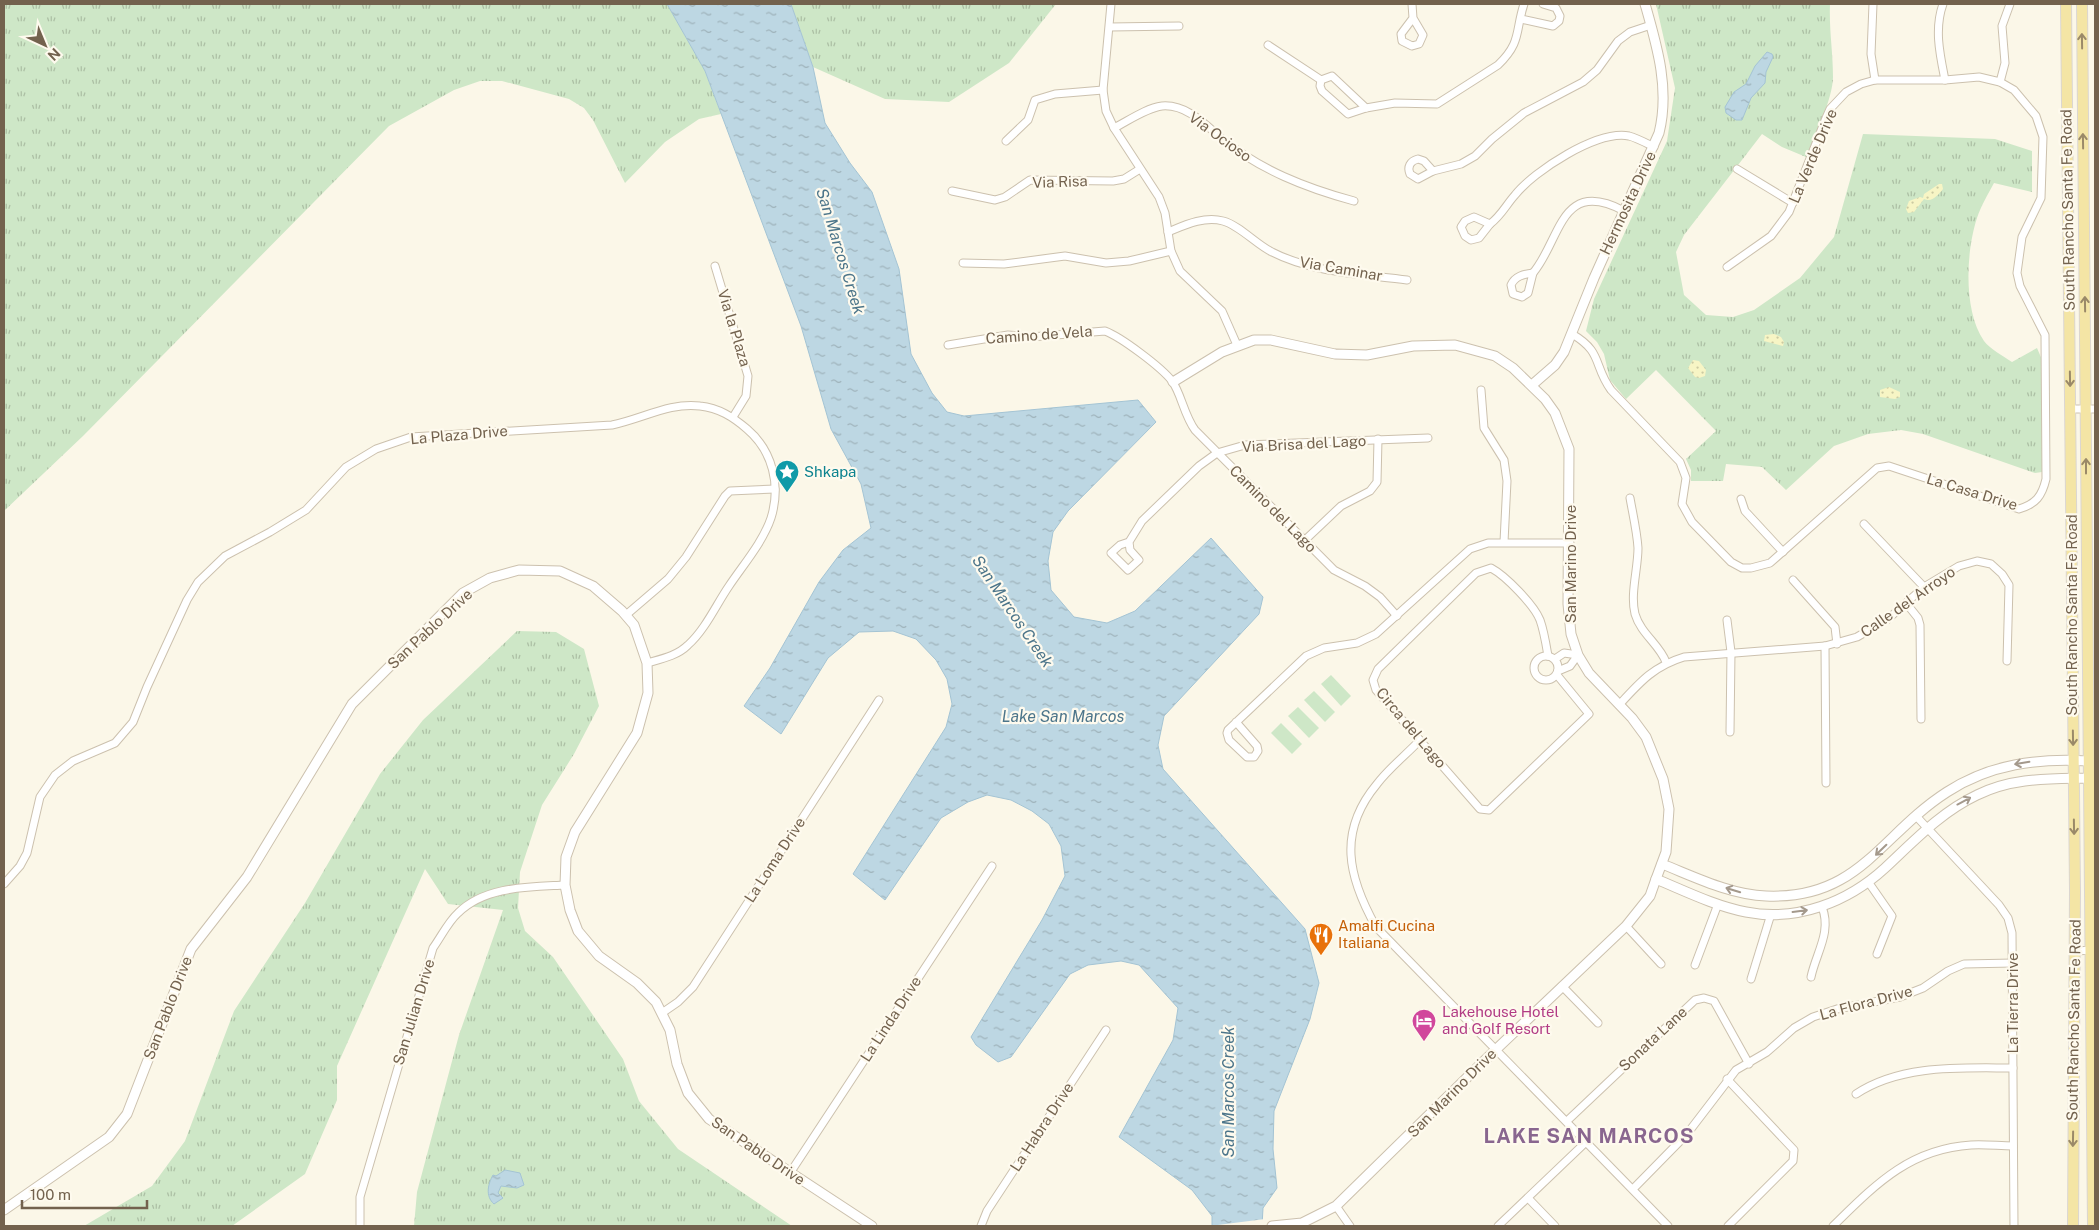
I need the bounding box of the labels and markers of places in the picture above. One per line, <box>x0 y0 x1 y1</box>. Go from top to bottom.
place icon: Shkapa <box>774 459 800 493</box>
place label: Shkapa <box>804 463 856 480</box>
place label: Amalfi Cucina Italiana <box>1338 917 1435 951</box>
restaurant icon: Amalfi Cucina Italiana <box>1308 922 1334 956</box>
place label: Lakehouse Hotel and Golf Resort <box>1442 1003 1559 1037</box>
hotel icon: Lakehouse Hotel and Golf Resort <box>1411 1008 1437 1042</box>

